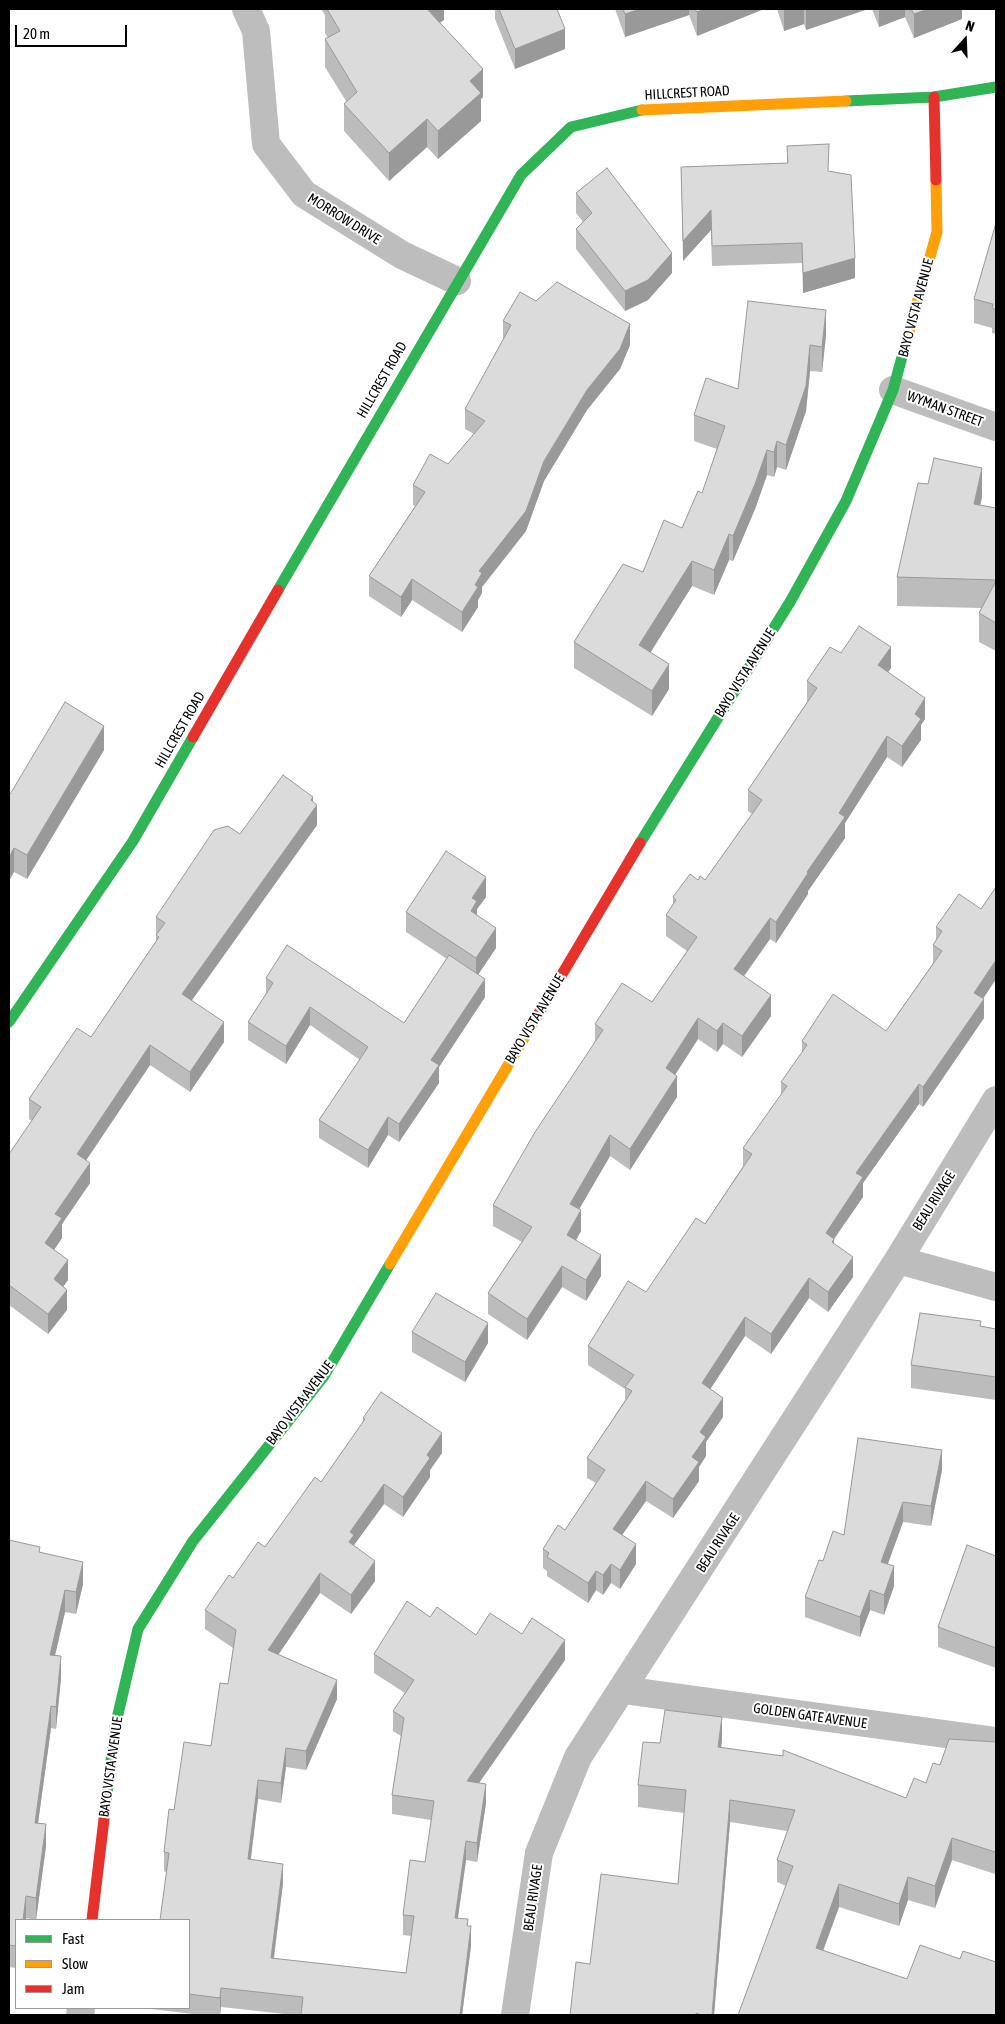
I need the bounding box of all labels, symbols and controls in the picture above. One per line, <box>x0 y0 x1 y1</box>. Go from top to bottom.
scale bar <box>18 15 130 47</box>
north arrow <box>940 15 990 65</box>
text: N <box>964 17 977 35</box>
text: 20 m <box>23 25 50 42</box>
street label: HILLCREST ROAD <box>644 82 730 104</box>
street label: MORROW DRIVE <box>304 190 384 248</box>
street label: BAYO VISTA AVENUE <box>895 257 937 359</box>
street label: HILLCREST ROAD <box>353 339 411 421</box>
street label: WYMAN STREET <box>905 387 985 431</box>
street label: BAYO VISTA AVENUE <box>711 626 779 720</box>
street label: HILLCREST ROAD <box>151 689 209 771</box>
street label: BAYO VISTA AVENUE <box>502 971 568 1067</box>
street label: BEAU RIVAGE <box>909 1168 959 1234</box>
street label: BAYO VISTA AVENUE <box>263 1358 337 1448</box>
street label: BEAU RIVAGE <box>693 1510 743 1576</box>
street label: GOLDEN GATE AVENUE <box>752 1700 868 1732</box>
street label: BAYO VISTA AVENUE <box>96 1716 126 1818</box>
street label: BEAU RIVAGE <box>520 1864 546 1932</box>
legend <box>15 1919 190 2009</box>
text: Fast <box>62 1930 84 1947</box>
text: Slow <box>62 1955 88 1972</box>
text: Jam <box>62 1980 85 1997</box>

